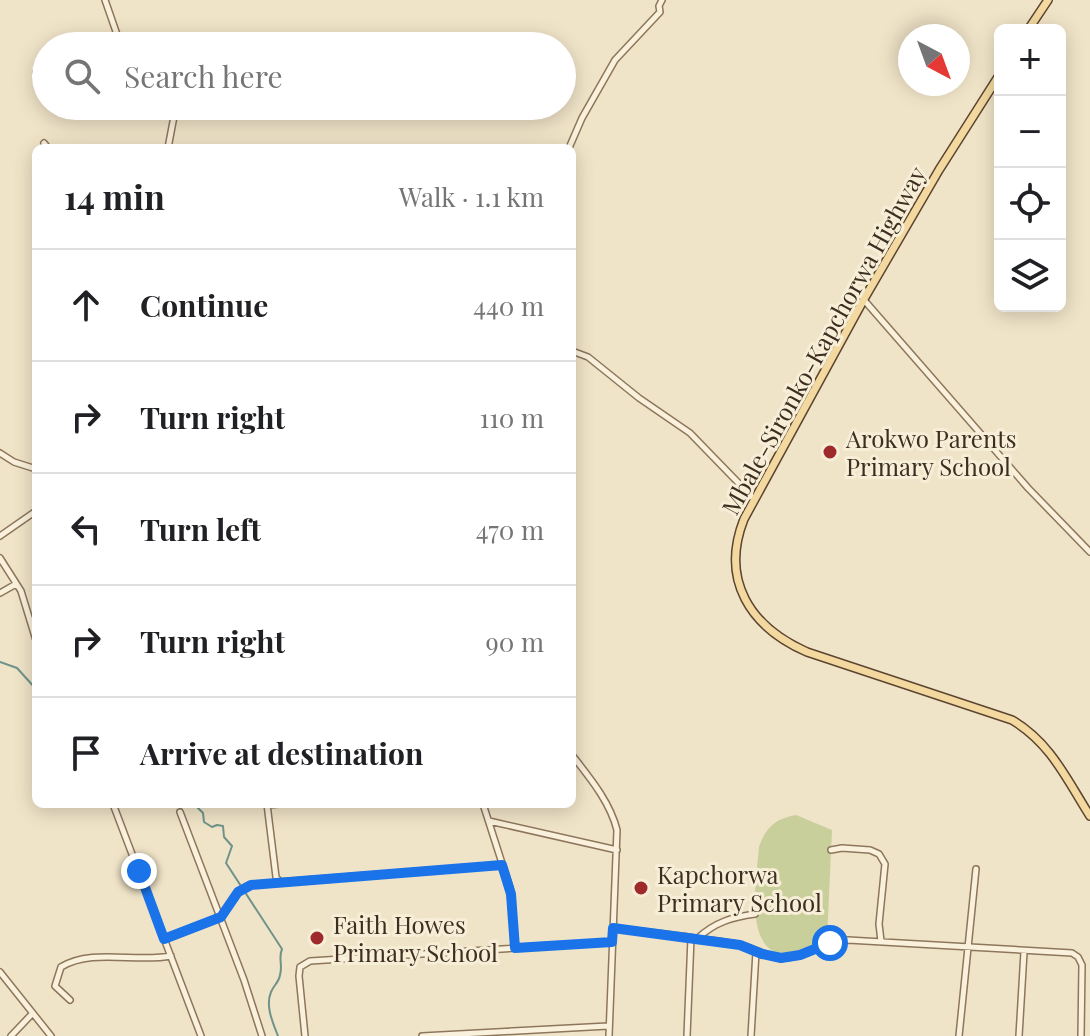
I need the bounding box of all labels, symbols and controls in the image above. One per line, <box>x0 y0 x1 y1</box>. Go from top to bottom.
north arrow <box>898 24 970 96</box>
map controls <box>994 24 1066 312</box>
button: + <box>994 24 1066 96</box>
search box <box>32 32 576 120</box>
icon: search <box>60 54 104 98</box>
text: Search here <box>124 56 283 96</box>
button: − <box>994 96 1066 168</box>
street label: Mbale-Sironko-Kapchorwa Highway <box>714 160 932 520</box>
button: locate <box>994 168 1066 240</box>
text: 14 min <box>64 173 165 219</box>
text: Walk · 1.1 km <box>399 179 544 214</box>
button: layers <box>994 240 1066 312</box>
icon: ahead <box>64 283 108 327</box>
text: Continue <box>140 285 268 325</box>
text: 440 m <box>473 288 544 323</box>
icon: right <box>64 395 108 439</box>
text: Turn right <box>140 397 285 437</box>
text: 110 m <box>480 400 544 435</box>
place label: Arokwo Parents Primary School <box>845 422 1017 482</box>
marker: Arokwo Parents Primary School <box>821 443 839 461</box>
icon: left <box>64 507 108 551</box>
text: Turn left <box>140 509 261 549</box>
text: 470 m <box>476 512 544 547</box>
icon: right <box>64 619 108 663</box>
text: Turn right <box>140 621 285 661</box>
text: 90 m <box>486 624 544 659</box>
icon: arrive <box>64 731 108 775</box>
text: Arrive at destination <box>140 733 423 773</box>
route end <box>121 853 157 889</box>
place label: Kapchorwa Primary School <box>657 858 822 918</box>
marker: Kapchorwa Primary School <box>632 879 650 897</box>
place label: Faith Howes Primary School <box>333 908 498 968</box>
route start <box>812 925 848 961</box>
marker: Faith Howes Primary School <box>308 929 326 947</box>

